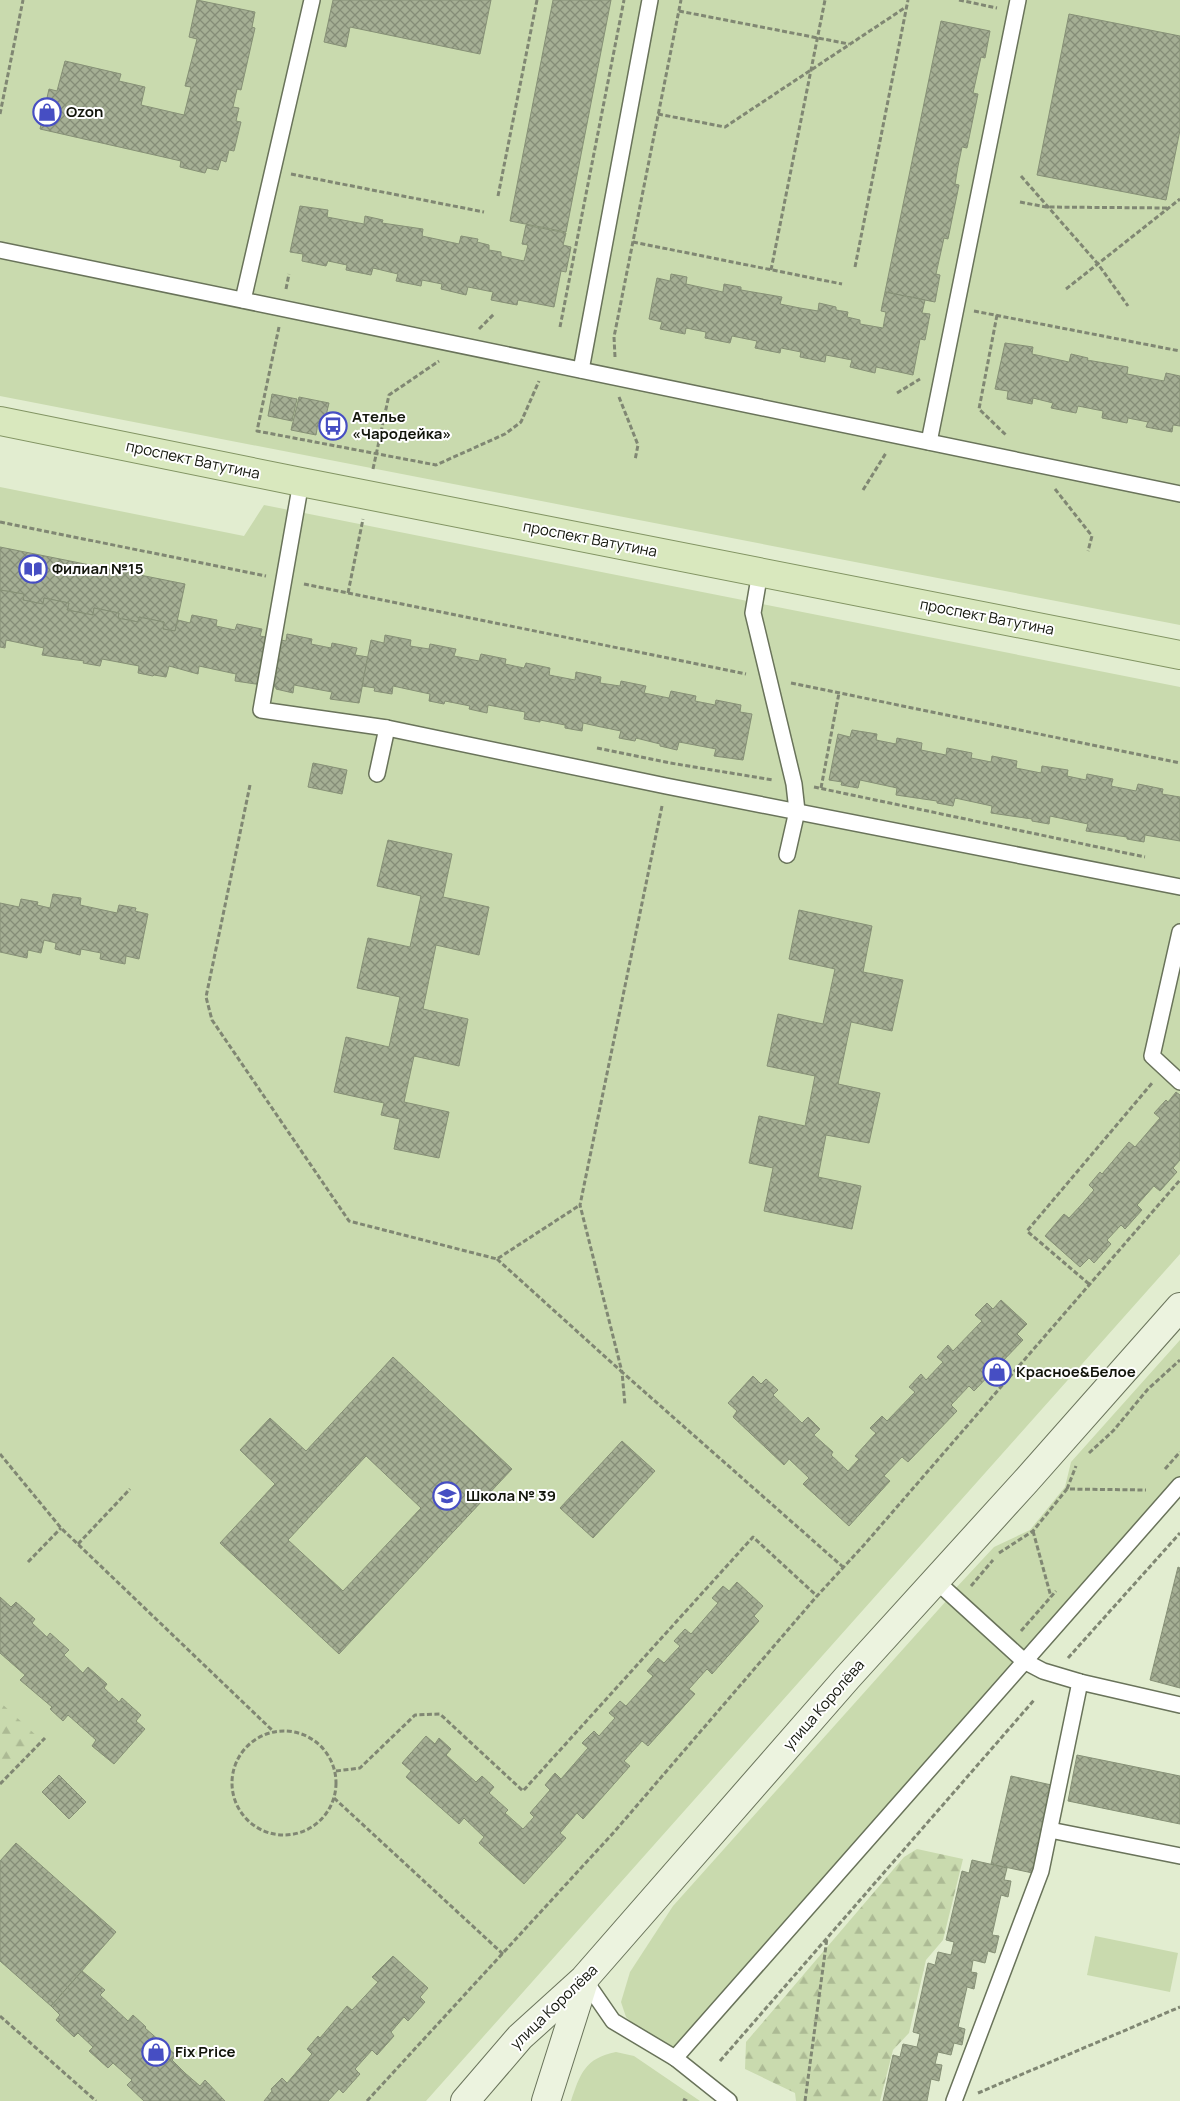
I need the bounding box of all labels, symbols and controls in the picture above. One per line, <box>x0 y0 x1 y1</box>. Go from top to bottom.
shop icon: Ozon <box>32 97 62 127</box>
place label: Ozon <box>66 101 103 122</box>
place label: Ателье «Чародейка» <box>352 406 451 444</box>
bus stop icon: Ателье «Чародейка» <box>318 411 348 441</box>
street label: проспект Ватутина <box>124 435 262 484</box>
street label: проспект Ватутина <box>521 515 659 562</box>
library icon: Филиал №15 <box>18 554 48 584</box>
place label: Филиал №15 <box>52 558 144 579</box>
street label: проспект Ватутина <box>918 593 1056 640</box>
shop icon: Красное&Белое <box>982 1357 1012 1387</box>
place label: Красное&Белое <box>1016 1361 1136 1382</box>
school or university icon: Школа № 39 <box>432 1481 462 1511</box>
place label: Школа № 39 <box>466 1485 556 1506</box>
street label: улица Королёва <box>778 1655 869 1755</box>
street label: улица Королёва <box>505 1959 602 2054</box>
shop icon: Fix Price <box>141 2037 171 2067</box>
place label: Fix Price <box>175 2041 236 2062</box>

